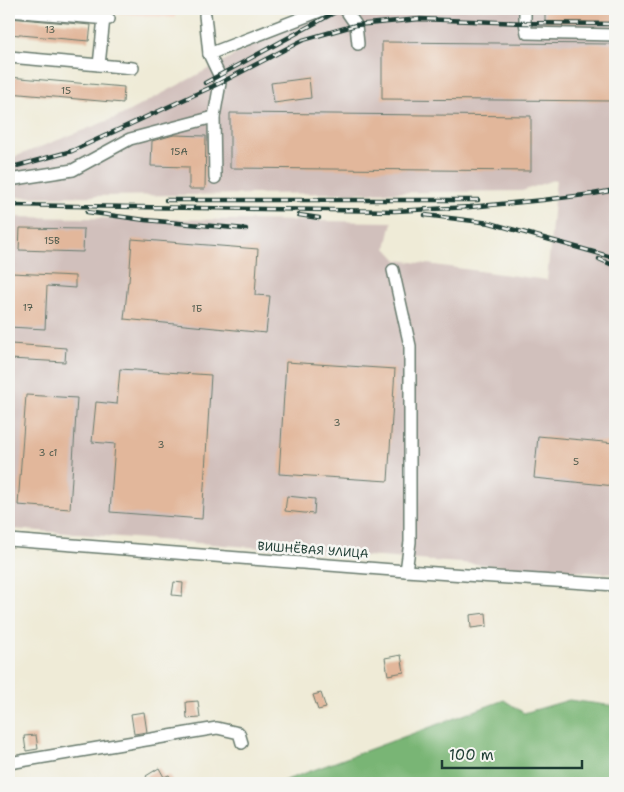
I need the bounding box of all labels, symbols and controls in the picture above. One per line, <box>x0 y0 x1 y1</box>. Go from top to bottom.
house number: 13 <box>45 23 55 36</box>
house number: 15 <box>61 84 71 97</box>
house number: 15А <box>170 145 188 158</box>
house number: 15В <box>44 234 60 247</box>
house number: 17 <box>23 301 33 314</box>
house number: 1Б <box>192 302 202 315</box>
house number: 3 <box>334 416 341 429</box>
house number: 3 <box>158 438 165 451</box>
house number: 3 с1 <box>39 446 57 459</box>
house number: 5 <box>573 455 579 468</box>
street label: ВИШНЁВАЯ УЛИЦА <box>257 538 369 562</box>
scale bar <box>442 737 582 769</box>
text: 100 m <box>449 745 494 765</box>

